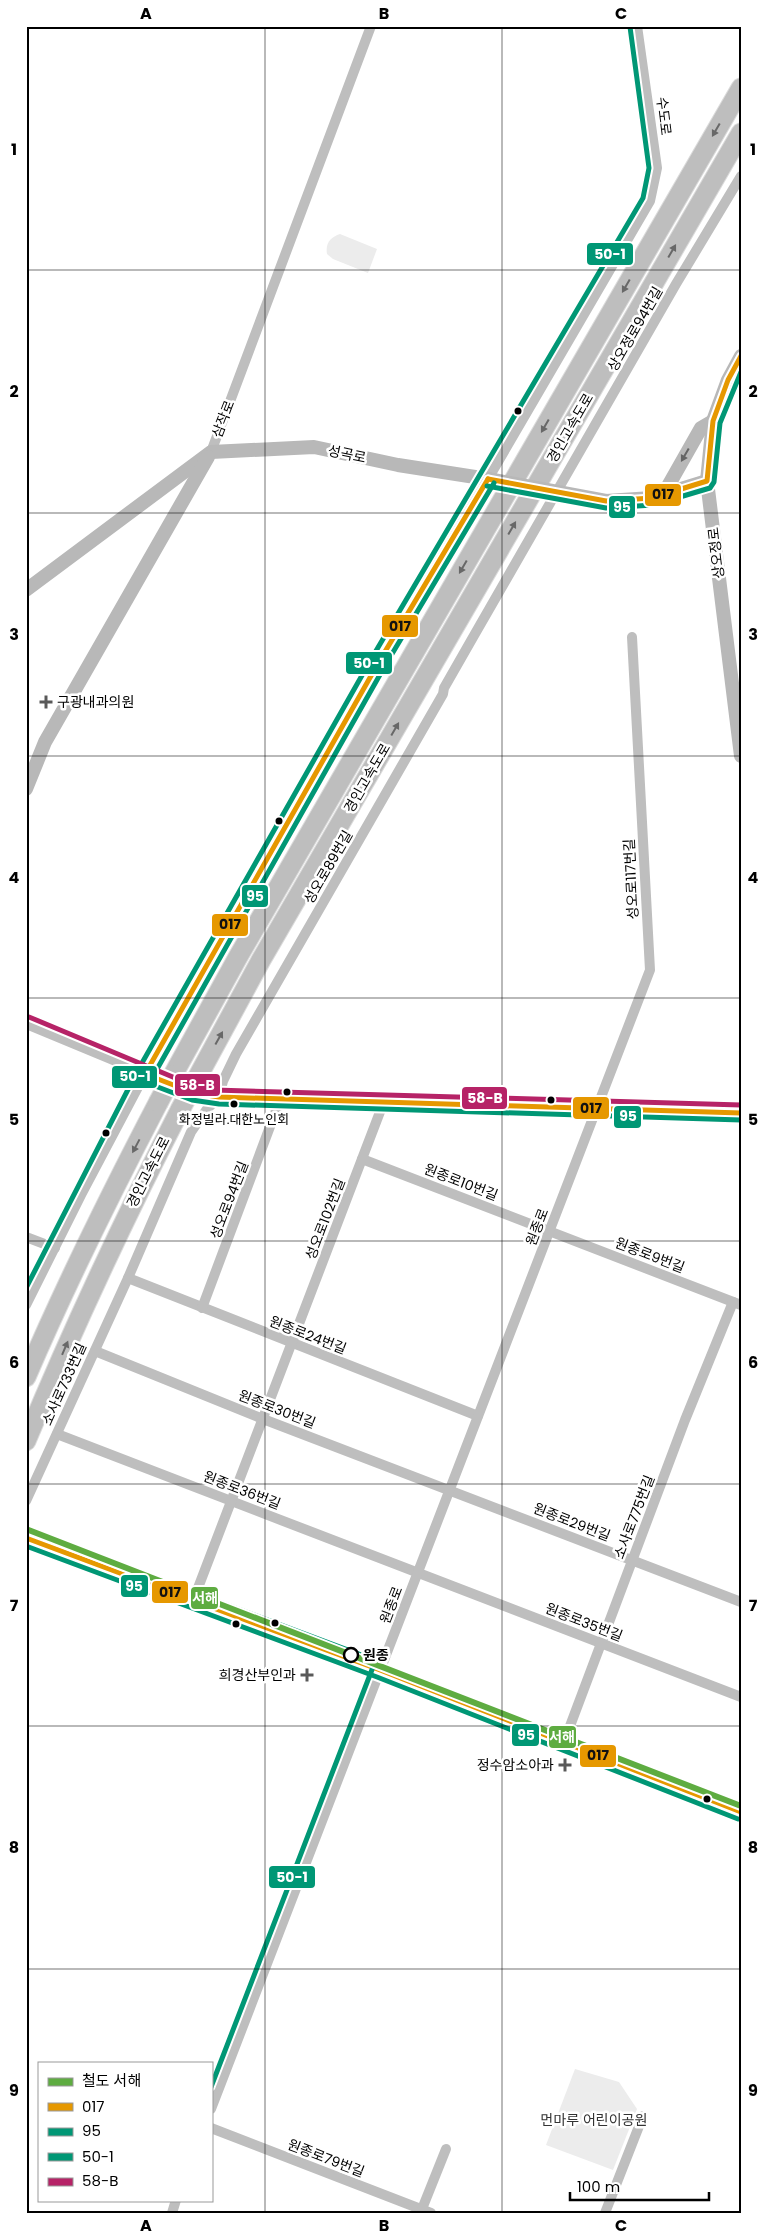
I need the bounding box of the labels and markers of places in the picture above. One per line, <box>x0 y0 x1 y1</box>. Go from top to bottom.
unlabelled marker <box>513 406 523 416</box>
place label: 구광내과의원 <box>57 692 134 712</box>
marker: 구광내과의원 <box>39 695 53 709</box>
unlabelled marker <box>274 816 284 826</box>
unlabelled marker <box>282 1087 292 1097</box>
unlabelled marker <box>546 1095 556 1105</box>
marker: 화정빌라.대한노인회 <box>229 1099 239 1109</box>
place label: 화정빌라.대한노인회 <box>179 1110 289 1129</box>
unlabelled marker <box>101 1128 111 1138</box>
unlabelled marker <box>270 1618 280 1628</box>
unlabelled marker <box>231 1619 241 1629</box>
place label: 원종 <box>363 1645 389 1665</box>
marker: 원종 <box>343 1647 359 1663</box>
place label: 희경산부인과 <box>219 1665 296 1685</box>
marker: 희경산부인과 <box>300 1668 314 1682</box>
place label: 정수암소아과 <box>477 1755 554 1775</box>
marker: 정수암소아과 <box>558 1758 572 1772</box>
unlabelled marker <box>702 1794 712 1804</box>

